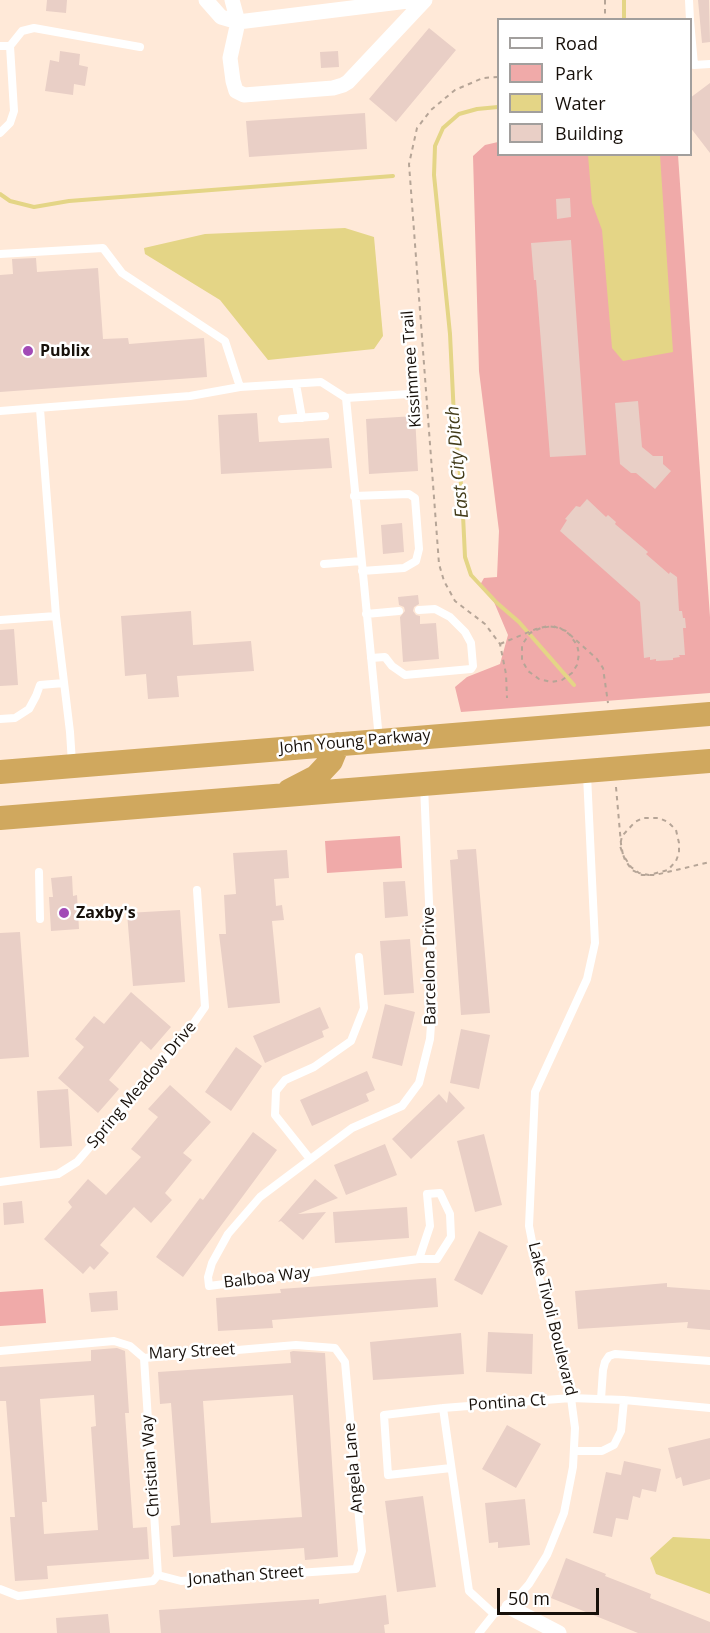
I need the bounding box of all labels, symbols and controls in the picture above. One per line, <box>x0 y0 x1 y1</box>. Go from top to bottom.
legend <box>497 18 692 156</box>
text: Road <box>555 31 598 55</box>
text: Park <box>555 61 593 85</box>
text: Water <box>555 91 606 115</box>
text: Building <box>555 121 623 145</box>
street label: Kissimmee Trail <box>398 310 426 428</box>
place label: Publix <box>40 341 90 361</box>
marker: Publix <box>21 344 35 358</box>
water label: East City Ditch <box>442 405 474 519</box>
street label: John Young Parkway <box>279 726 431 758</box>
place label: Zaxby's <box>76 903 136 923</box>
marker: Zaxby's <box>57 906 71 920</box>
street label: Barcelona Drive <box>419 907 441 1025</box>
street label: Spring Meadow Drive <box>83 1018 201 1152</box>
street label: Lake Tivoli Boulevard <box>524 1240 580 1398</box>
street label: Balboa Way <box>222 1263 312 1293</box>
street label: Mary Street <box>148 1340 236 1364</box>
street label: Pontina Ct <box>468 1391 546 1415</box>
street label: Christian Way <box>138 1414 164 1518</box>
street label: Angela Lane <box>340 1422 368 1514</box>
street label: Jonathan Street <box>188 1562 304 1590</box>
scale bar <box>500 1576 602 1614</box>
text: 50 m <box>508 1586 550 1610</box>

